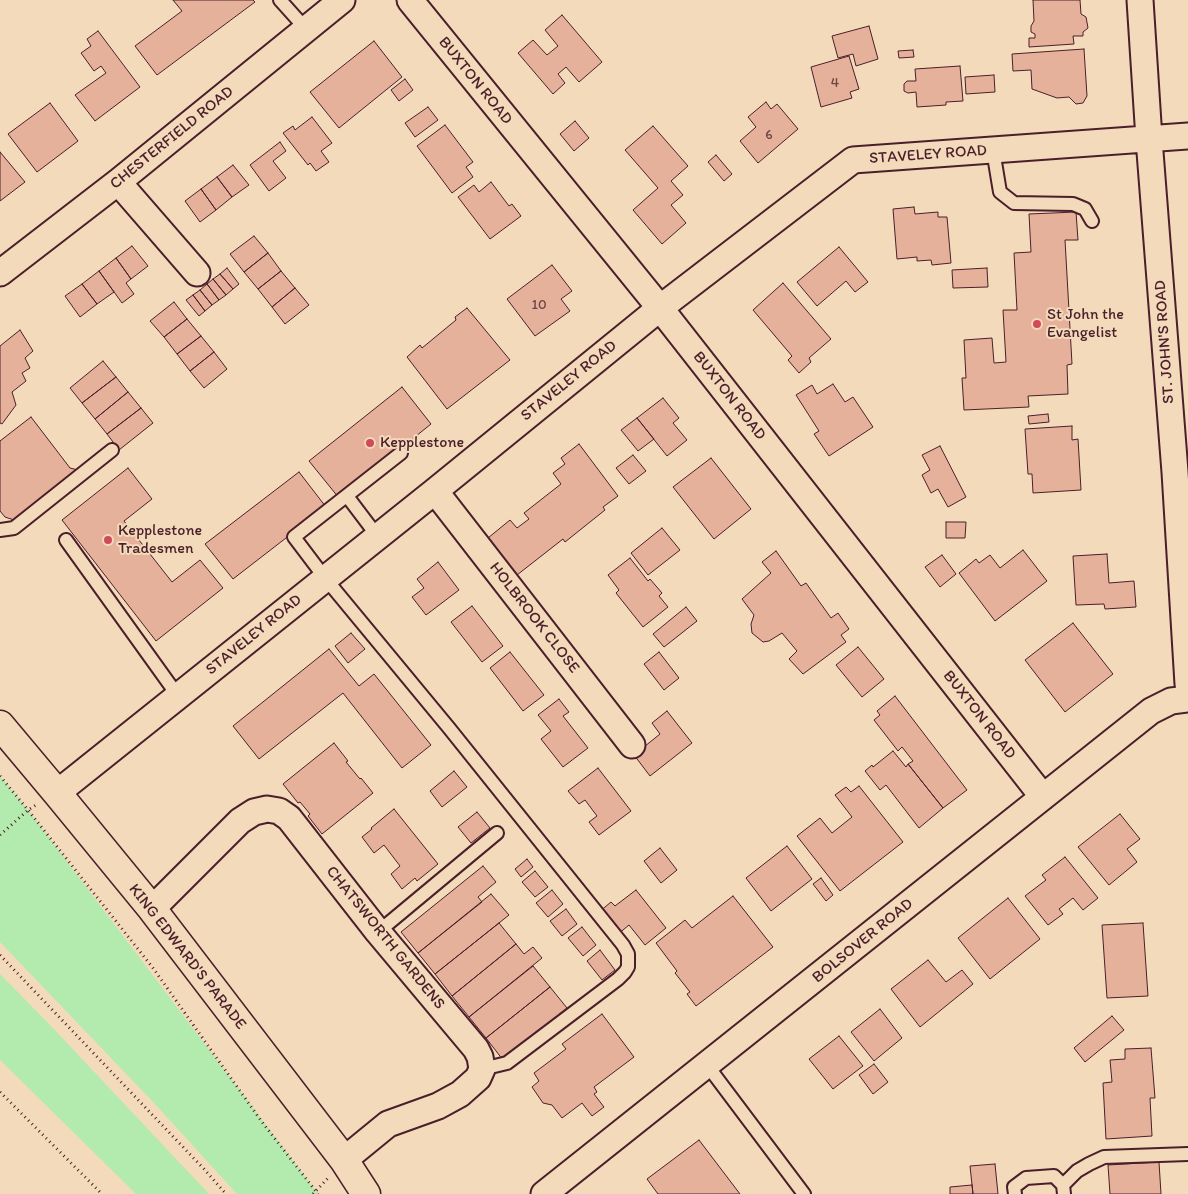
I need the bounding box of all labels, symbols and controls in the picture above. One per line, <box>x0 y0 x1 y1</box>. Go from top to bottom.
street label: BUXTON ROAD <box>434 33 516 129</box>
house number: 4 <box>831 75 839 91</box>
street label: CHESTERFIELD ROAD <box>106 82 238 194</box>
house number: 6 <box>765 127 773 143</box>
street label: STAVELEY ROAD <box>869 141 987 169</box>
street label: ST. JOHN'S ROAD <box>1151 279 1179 405</box>
house number: 10 <box>531 297 547 313</box>
place label: St John the Evangelist <box>1047 305 1124 343</box>
marker: St John the Evangelist <box>1031 318 1043 330</box>
street label: STAVELEY ROAD <box>517 336 621 426</box>
street label: BUXTON ROAD <box>688 348 770 444</box>
place label: Kepplestone <box>380 433 464 453</box>
marker: Kepplestone <box>364 437 376 449</box>
place label: Kepplestone Tradesmen <box>118 521 202 559</box>
marker: Kepplestone Tradesmen <box>102 534 114 546</box>
street label: HOLBROOK CLOSE <box>485 559 583 677</box>
street label: STAVELEY ROAD <box>202 590 306 680</box>
street label: BUXTON ROAD <box>938 667 1020 763</box>
street label: CHATSWORTH GARDENS <box>321 863 449 1013</box>
street label: KING EDWARD'S PARADE <box>124 880 250 1034</box>
street label: BOLSOVER ROAD <box>809 895 917 987</box>

